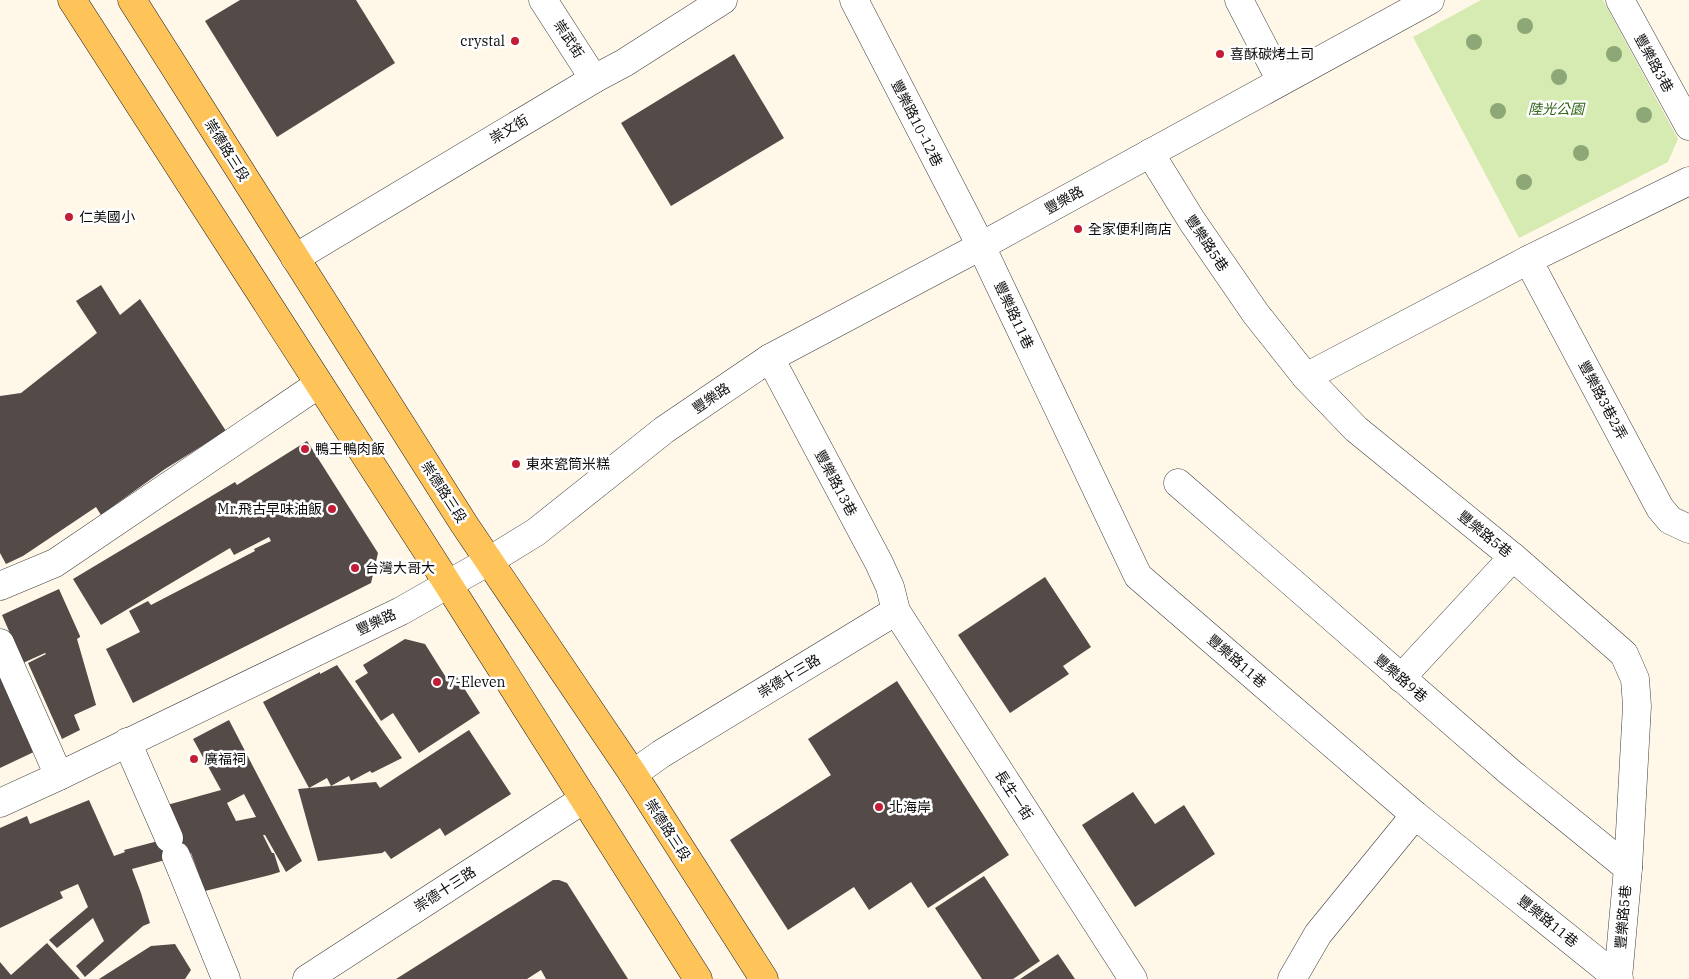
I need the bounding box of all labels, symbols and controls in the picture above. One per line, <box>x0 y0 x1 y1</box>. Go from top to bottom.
street label: 崇武街 <box>550 16 588 62</box>
street label: 豐樂路3巷 <box>1631 30 1677 96</box>
place label: crystal <box>460 32 505 50</box>
marker: crystal <box>509 35 521 47</box>
place label: 喜酥碳烤土司 <box>1230 45 1314 63</box>
marker: 喜酥碳烤土司 <box>1214 48 1226 60</box>
street label: 豐樂路10-12巷 <box>887 77 947 169</box>
park label: 陸光公園 <box>1528 100 1586 118</box>
street label: 崇文街 <box>486 110 532 148</box>
street label: 崇德路三段 <box>201 116 253 184</box>
street label: 豐樂路 <box>1041 182 1087 218</box>
place label: 仁美國小 <box>79 208 135 226</box>
marker: 仁美國小 <box>63 211 75 223</box>
street label: 豐樂路5巷 <box>1182 211 1232 275</box>
place label: 全家便利商店 <box>1088 220 1172 238</box>
marker: 全家便利商店 <box>1072 223 1084 235</box>
street label: 豐樂路11巷 <box>990 278 1038 352</box>
street label: 豐樂路3巷2弄 <box>1575 357 1631 443</box>
street label: 豐樂路 <box>689 379 733 417</box>
place label: 鴨王鴨肉飯 <box>315 440 385 458</box>
marker: 鴨王鴨肉飯 <box>299 443 311 455</box>
street label: 豐樂路13巷 <box>811 447 861 519</box>
place label: 東來瓷筒米糕 <box>526 455 610 473</box>
street label: 崇德路三段 <box>417 458 471 526</box>
marker: 東來瓷筒米糕 <box>510 458 522 470</box>
place label: Mr.飛古早味油飯 <box>217 500 322 518</box>
marker: Mr.飛古早味油飯 <box>326 503 338 515</box>
street label: 豐樂路5巷 <box>1454 507 1516 561</box>
place label: 台灣大哥大 <box>365 559 435 577</box>
marker: 台灣大哥大 <box>349 562 361 574</box>
street label: 豐樂路 <box>353 605 399 639</box>
street label: 豐樂路11巷 <box>1204 630 1270 692</box>
street label: 崇德十三路 <box>754 650 824 702</box>
street label: 豐樂路9巷 <box>1371 650 1431 706</box>
place label: 7-Eleven <box>447 673 505 691</box>
marker: 7-Eleven <box>431 676 443 688</box>
place label: 廣福祠 <box>204 750 246 768</box>
marker: 廣福祠 <box>188 753 200 765</box>
street label: 長生一街 <box>991 767 1037 823</box>
street label: 崇德路三段 <box>641 796 695 864</box>
place label: 北海岸 <box>889 798 931 816</box>
marker: 北海岸 <box>873 801 885 813</box>
street label: 崇德十三路 <box>411 862 479 916</box>
street label: 豐樂路5巷 <box>1611 884 1635 950</box>
street label: 豐樂路11巷 <box>1514 891 1582 951</box>

